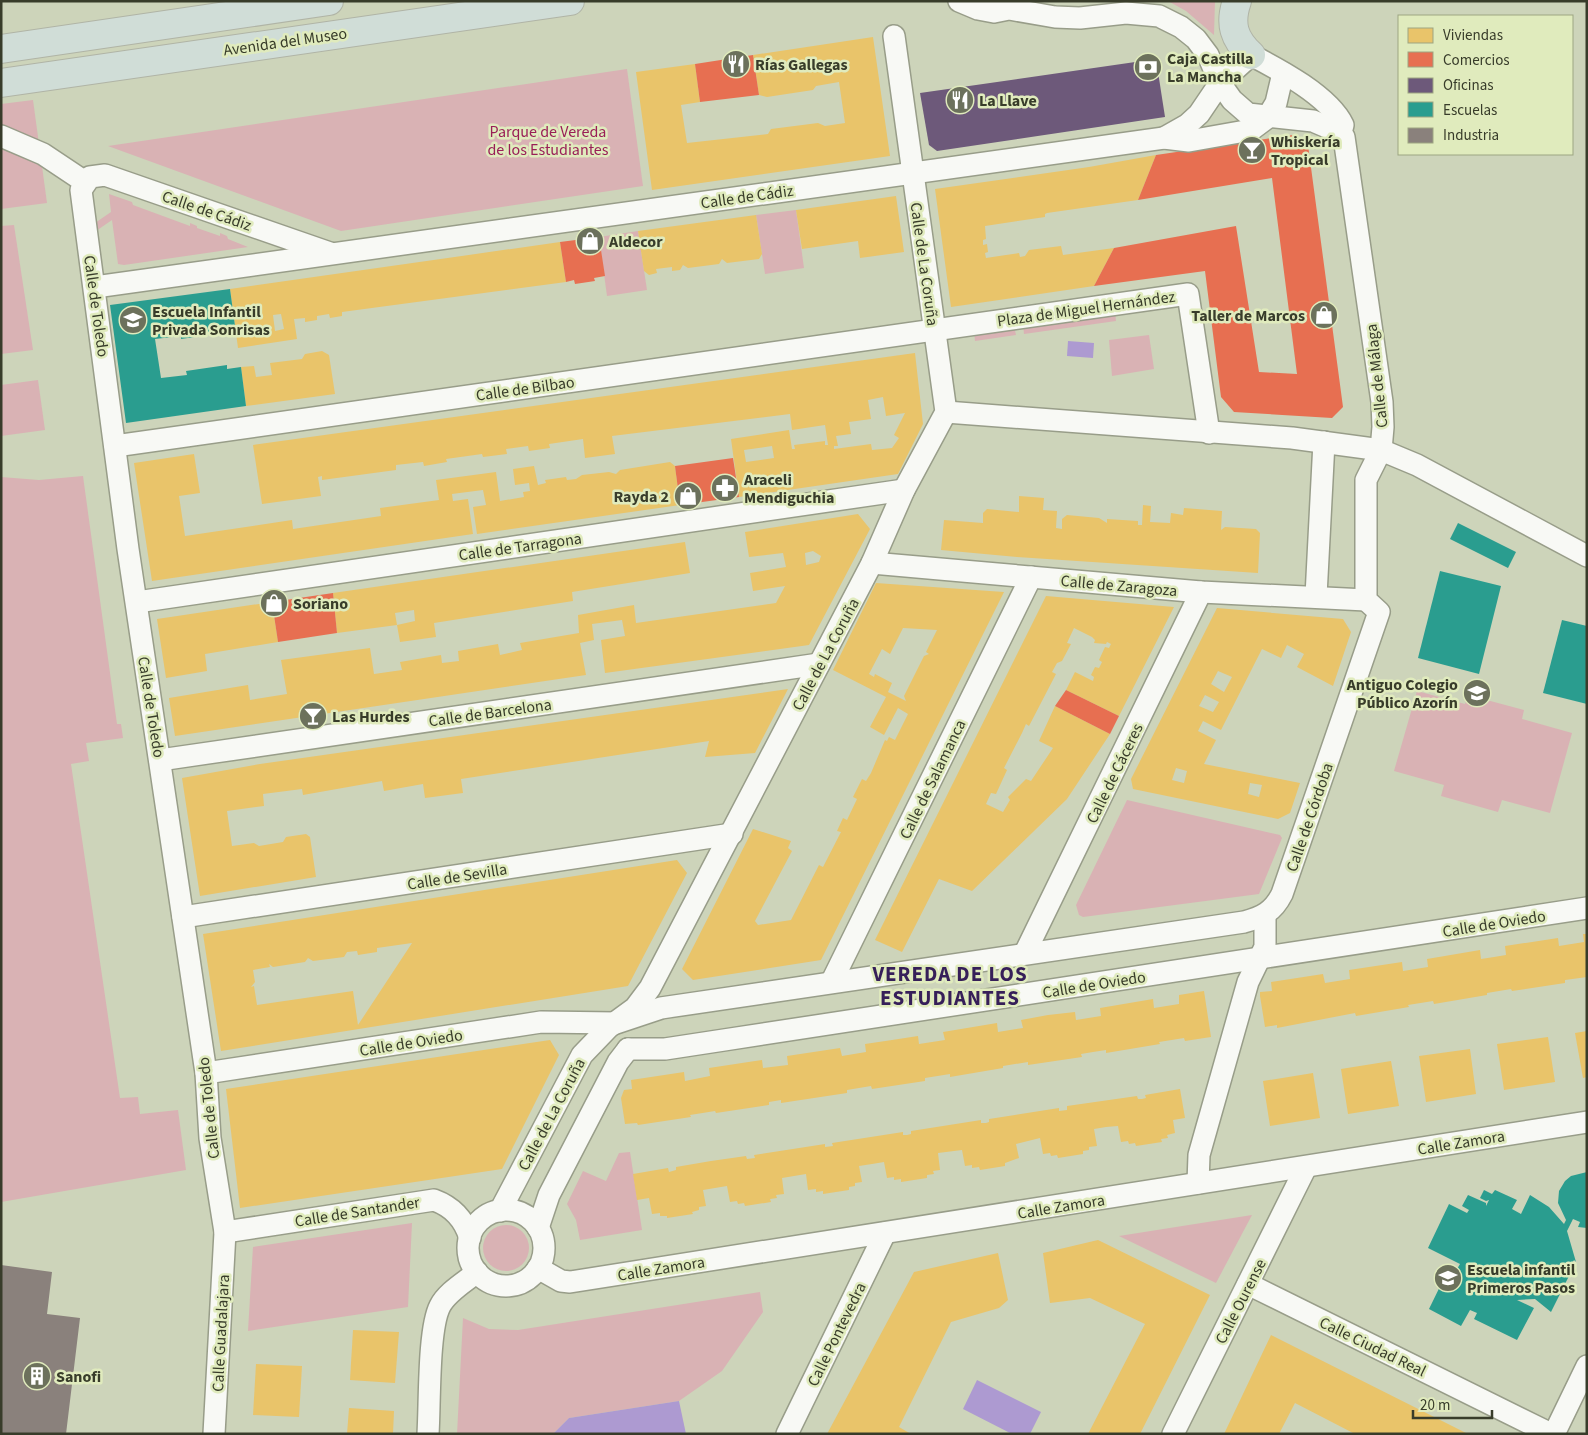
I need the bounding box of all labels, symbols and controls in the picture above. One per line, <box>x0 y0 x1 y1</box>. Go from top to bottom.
legend <box>1398 15 1573 155</box>
street label: Avenida del Museo <box>222 22 348 62</box>
text: Viviendas <box>1443 25 1503 46</box>
place label: Caja Castilla La Mancha <box>1167 48 1253 88</box>
restaurant icon: Rías Gallegas <box>721 49 751 79</box>
text: Comercios <box>1443 50 1510 71</box>
bank icon: Caja Castilla La Mancha <box>1133 52 1163 82</box>
place label: Rías Gallegas <box>755 54 848 76</box>
text: Oficinas <box>1443 75 1494 96</box>
restaurant icon: La Llave <box>945 85 975 115</box>
place label: La Llave <box>979 90 1037 112</box>
text: Escuelas <box>1443 100 1497 121</box>
park label: Parque de Vereda de los Estudiantes <box>487 121 609 161</box>
text: Industria <box>1443 125 1499 146</box>
place label: Whiskería Tropical <box>1271 131 1340 171</box>
bar icon: Whiskería Tropical <box>1237 135 1267 165</box>
street label: Calle de Cádiz <box>699 180 795 214</box>
street label: Calle de Cádiz <box>159 185 255 237</box>
street label: Calle de La Coruña <box>904 201 944 327</box>
shop icon: Aldecor <box>575 226 605 256</box>
place label: Aldecor <box>608 231 663 253</box>
street label: Calle de Toledo <box>78 254 114 358</box>
street label: Plaza de Miguel Hernández <box>996 286 1177 332</box>
shop icon: Taller de Marcos <box>1309 300 1339 330</box>
place label: Escuela Infantil Privada Sonrisas <box>152 301 270 341</box>
school or university icon: Escuela Infantil Privada Sonrisas <box>118 305 148 335</box>
place label: Taller de Marcos <box>1191 305 1305 327</box>
street label: Calle de Málaga <box>1361 323 1393 429</box>
street label: Calle de Bilbao <box>474 371 576 407</box>
place label: Araceli Mendiguchia <box>743 469 834 509</box>
pharmacy icon: Araceli Mendiguchia <box>710 473 740 503</box>
shop icon: Rayda 2 <box>673 481 703 511</box>
place label: Rayda 2 <box>613 486 669 508</box>
street label: Calle de Tarragona <box>457 527 583 567</box>
street label: Calle de Zaragoza <box>1060 570 1178 602</box>
shop icon: Soriano <box>259 588 289 618</box>
place label: Soriano <box>293 593 348 615</box>
street label: Calle de La Coruña <box>787 594 865 715</box>
street label: Calle de Toledo <box>132 655 170 759</box>
place label: Antiguo Colegio Público Azorín <box>1346 674 1458 714</box>
school or university icon: Antiguo Colegio Público Azorín <box>1462 678 1492 708</box>
street label: Calle de Barcelona <box>427 693 553 733</box>
bar icon: Las Hurdes <box>298 701 328 731</box>
place label: Las Hurdes <box>332 706 410 728</box>
street label: Calle de Salamanca <box>894 716 971 843</box>
street label: Calle de Cáceres <box>1081 720 1149 827</box>
street label: Calle de Córdoba <box>1281 760 1339 875</box>
street label: Calle de Sevilla <box>406 858 509 896</box>
street label: Calle de Oviedo <box>1441 905 1547 943</box>
district label: VEREDA DE LOS ESTUDIANTES <box>871 959 1028 1013</box>
street label: Calle de Oviedo <box>1041 966 1147 1004</box>
street label: Calle de Oviedo <box>358 1024 464 1062</box>
street label: Calle de La Coruña <box>513 1054 591 1175</box>
street label: Calle de Toledo <box>193 1056 225 1160</box>
street label: Calle Zamora <box>1416 1125 1506 1161</box>
street label: Calle Zamora <box>1016 1189 1106 1225</box>
street label: Calle de Santander <box>293 1191 422 1233</box>
street label: Calle Zamora <box>616 1251 706 1287</box>
street label: Calle Ourense <box>1210 1255 1272 1348</box>
place label: Escuela infantil Primeros Pasos <box>1467 1259 1576 1299</box>
school or university icon: Escuela infantil Primeros Pasos <box>1433 1263 1463 1293</box>
street label: Calle Guadalajara <box>207 1274 235 1392</box>
street label: Calle Pontevedra <box>802 1279 872 1390</box>
street label: Calle Ciudad Real <box>1316 1312 1430 1382</box>
building icon: Sanofi <box>22 1361 52 1391</box>
place label: Sanofi <box>56 1366 101 1388</box>
scale bar <box>1413 1388 1492 1420</box>
text: 20 m <box>1420 1395 1450 1416</box>

